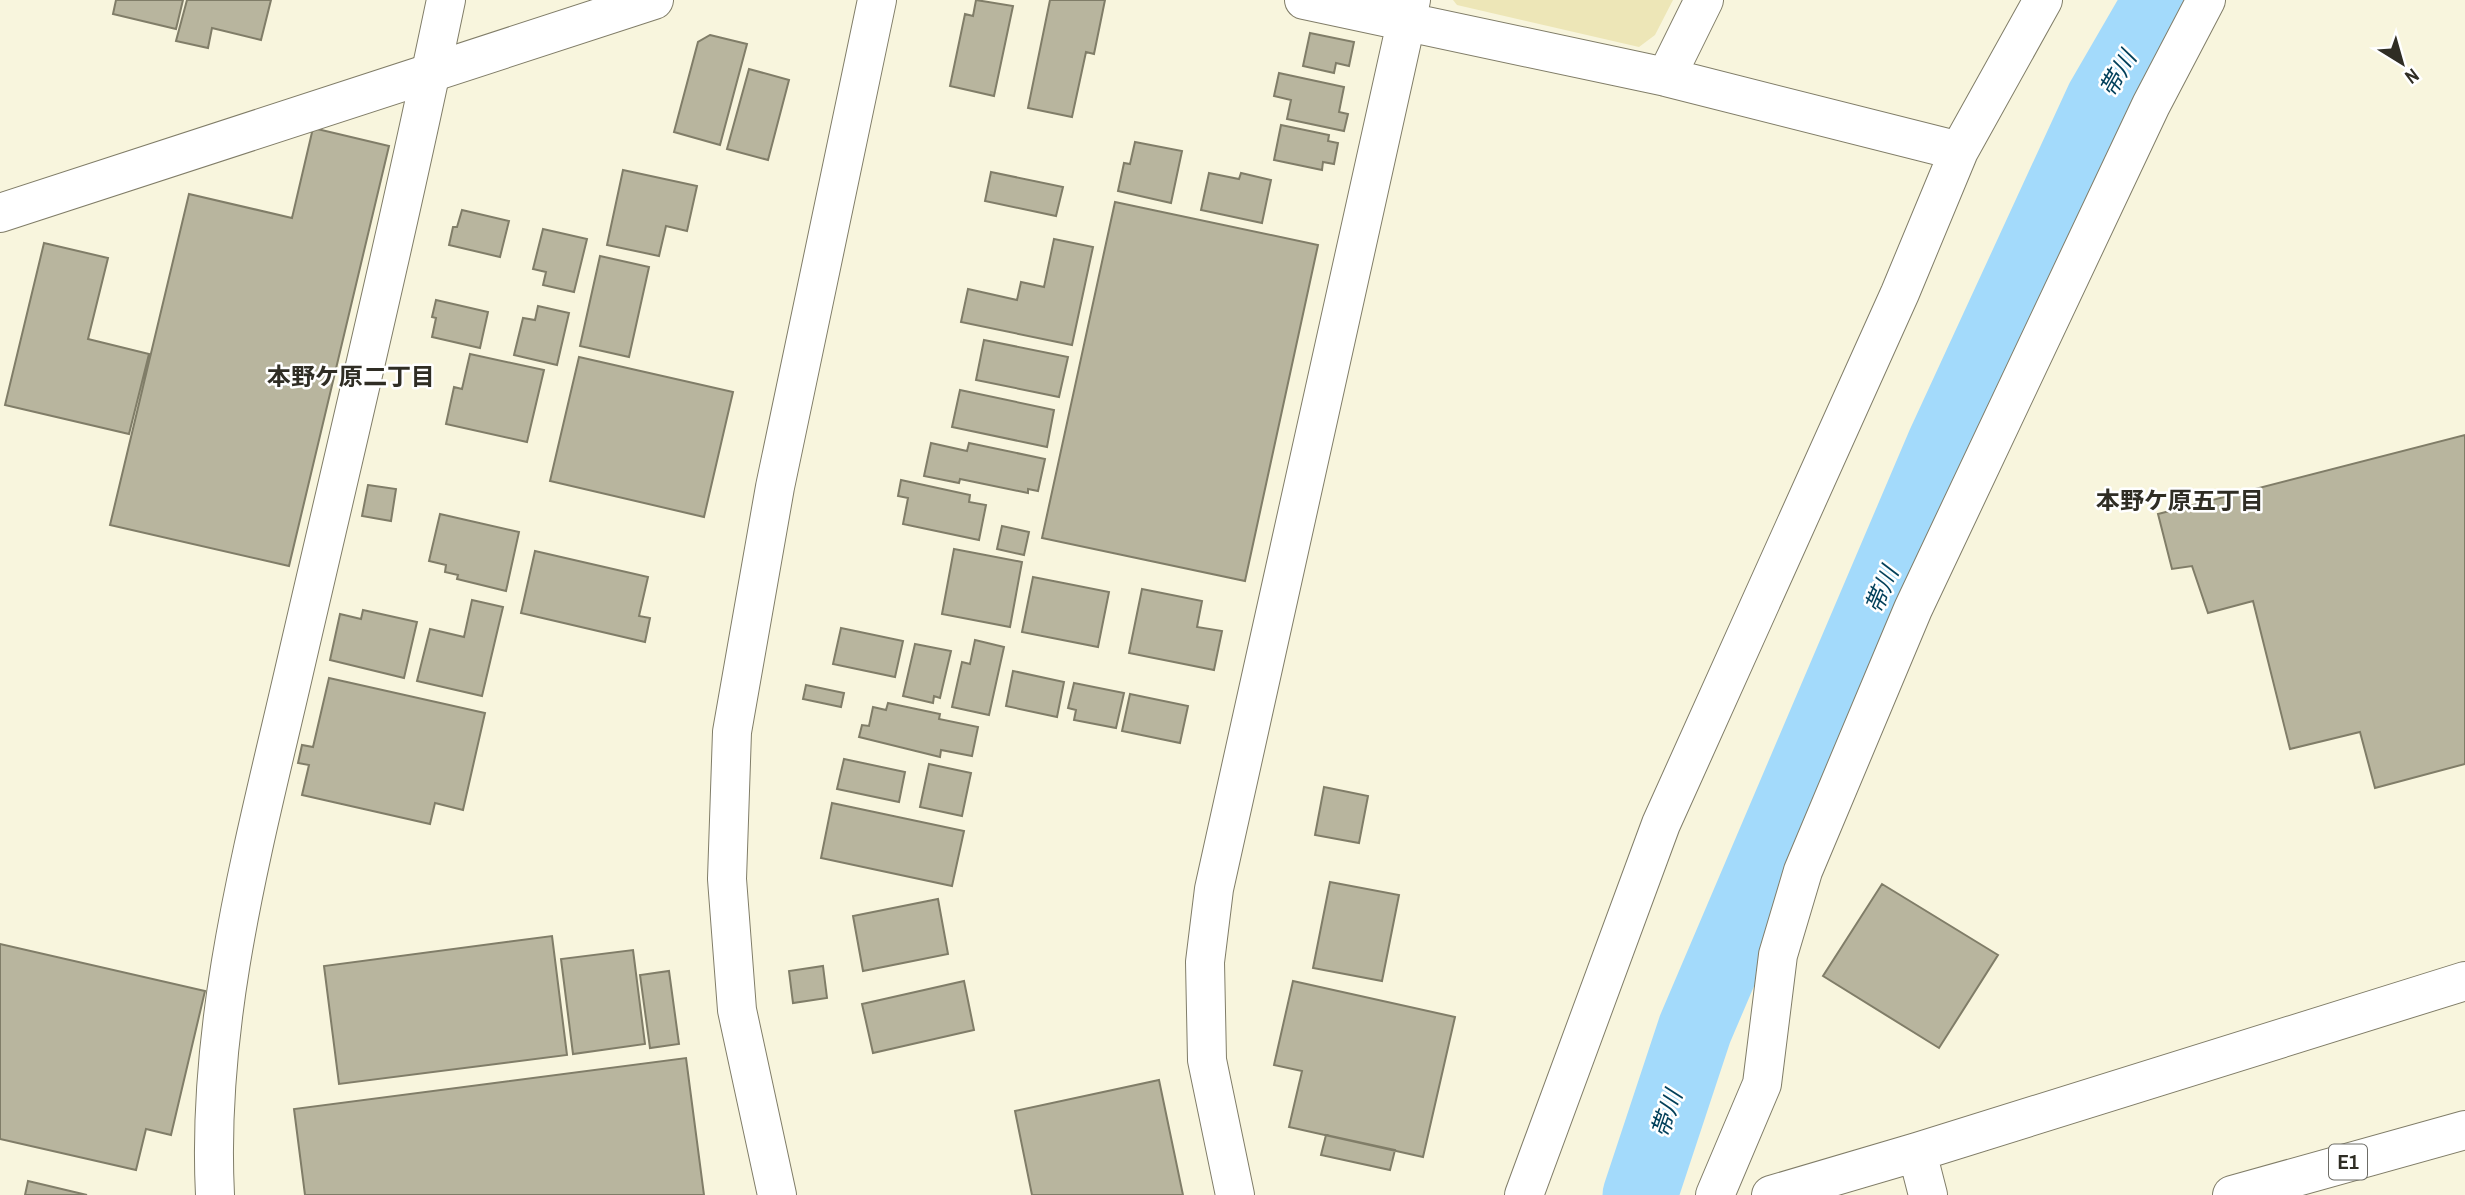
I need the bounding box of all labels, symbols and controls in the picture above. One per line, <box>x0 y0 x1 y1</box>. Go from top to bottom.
north arrow <box>2367 28 2437 98</box>
water label: 帯川 <box>2091 42 2144 102</box>
text: N <box>2400 63 2425 90</box>
district label: 本野ケ原二丁目 <box>267 360 435 392</box>
district label: 本野ケ原五丁目 <box>2096 484 2264 516</box>
water label: 帯川 <box>1857 559 1906 618</box>
water label: 帯川 <box>1643 1083 1690 1142</box>
road number: E1 <box>2329 1144 2367 1180</box>

